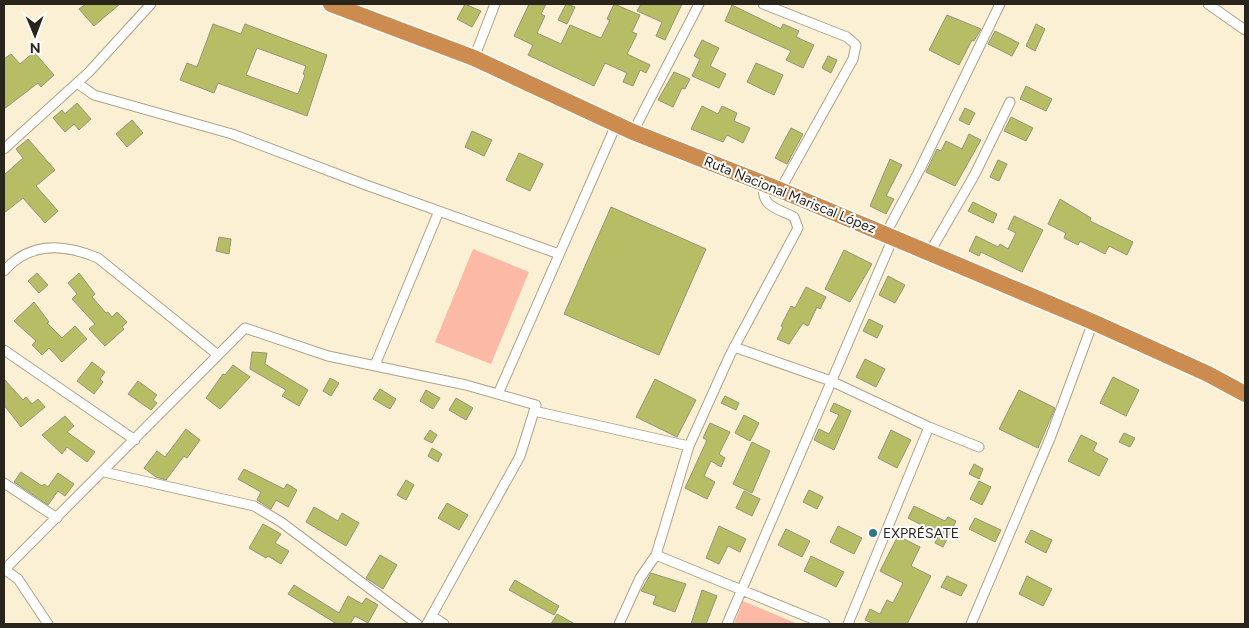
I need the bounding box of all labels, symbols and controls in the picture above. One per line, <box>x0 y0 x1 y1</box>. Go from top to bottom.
north arrow <box>10 10 60 60</box>
text: N <box>30 39 41 56</box>
street label: Ruta Nacional Mariscal López <box>702 153 878 237</box>
place label: EXPRÉSATE <box>883 525 959 542</box>
marker: EXPRÉSATE <box>867 527 879 539</box>

